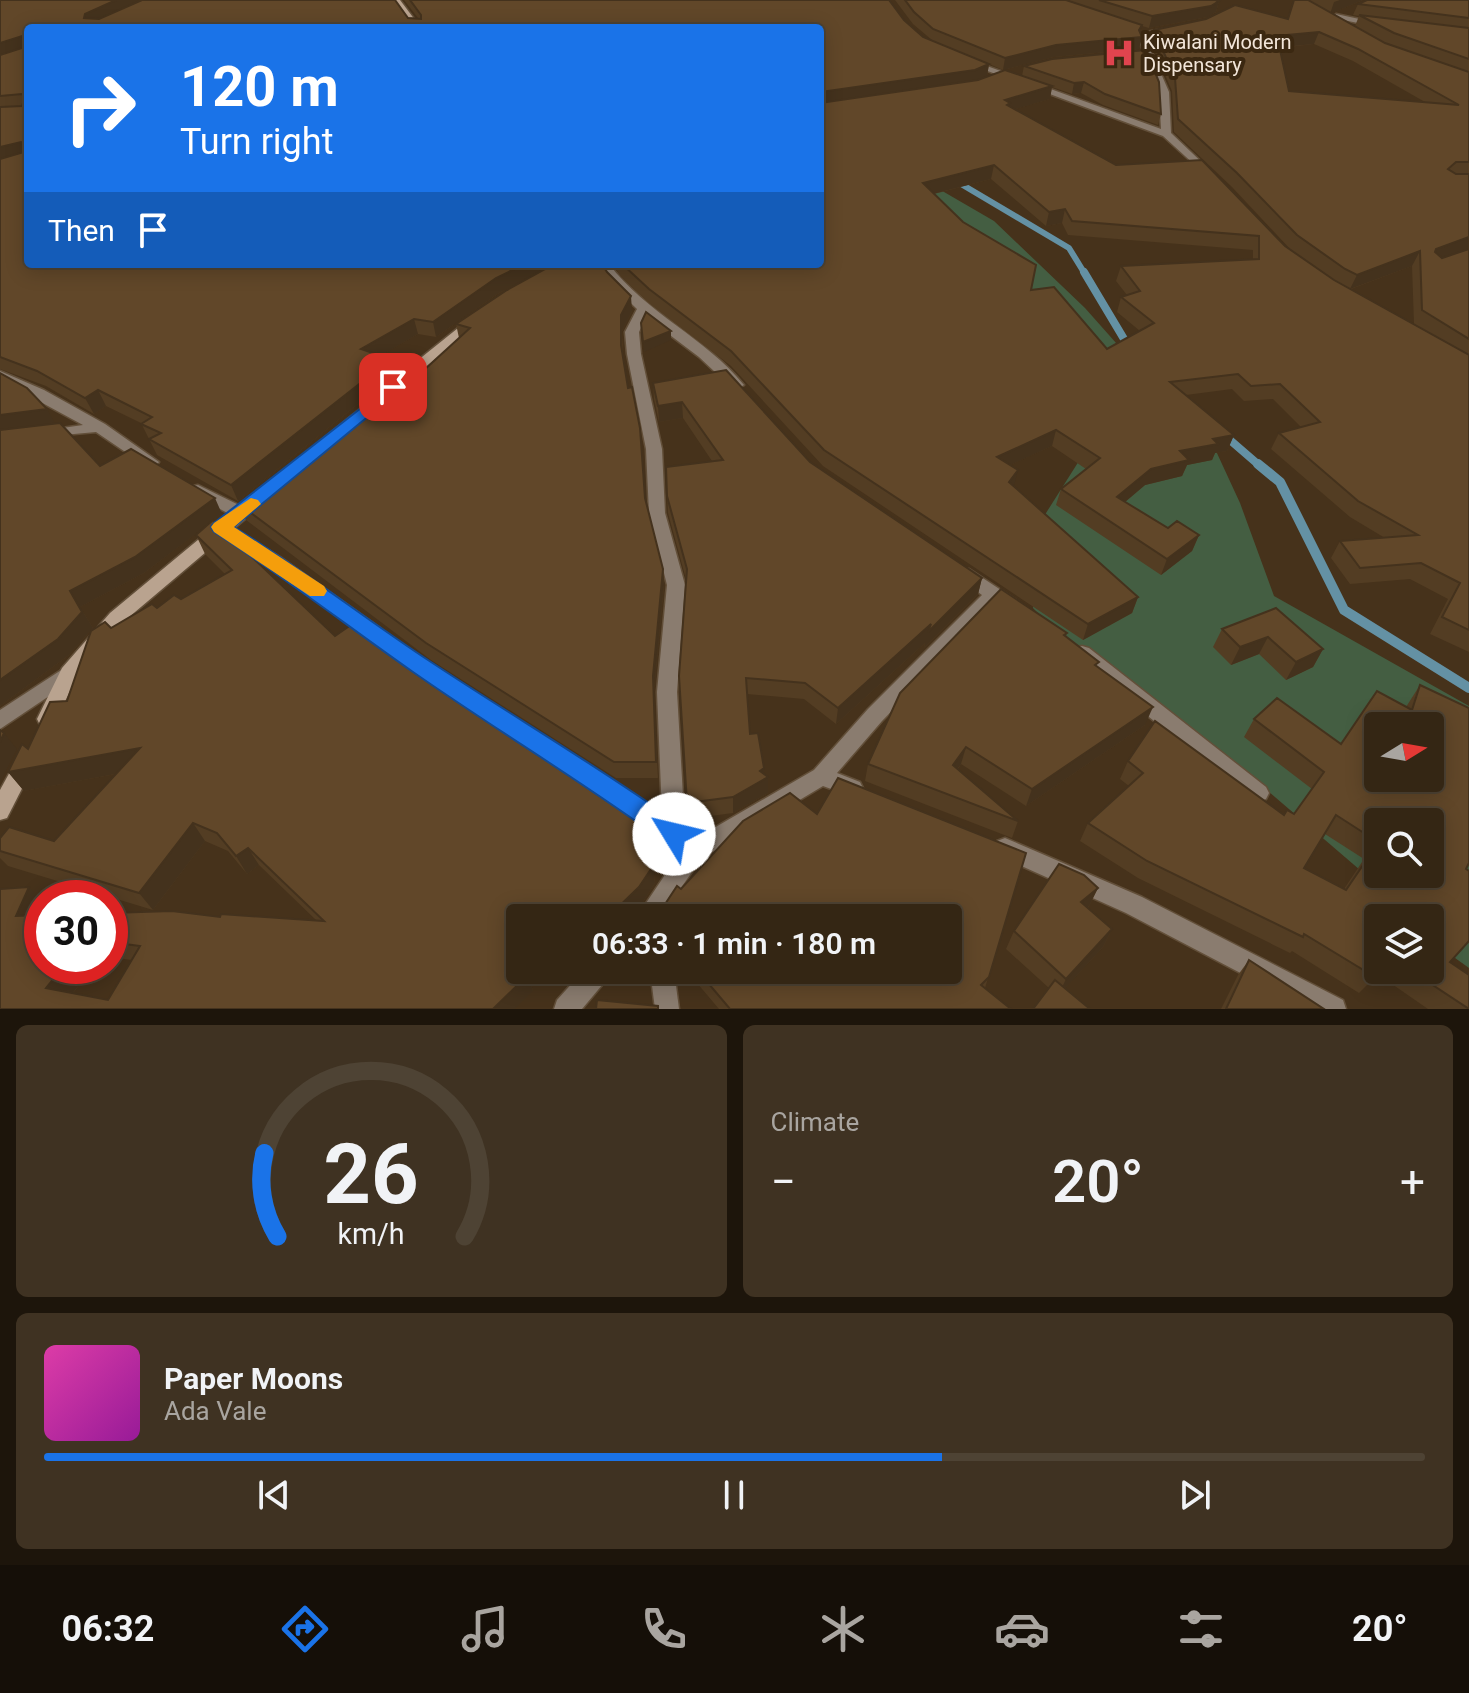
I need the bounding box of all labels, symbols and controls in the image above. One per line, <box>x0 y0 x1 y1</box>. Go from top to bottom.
place label: Kiwalani Modern Dispensary <box>1143 30 1292 77</box>
hospital icon: Kiwalani Modern Dispensary <box>1102 36 1136 70</box>
text: 120 m <box>180 54 339 120</box>
icon: right <box>48 56 152 160</box>
text: Turn right <box>180 121 333 163</box>
icon: arrive <box>131 208 175 252</box>
text: Then <box>48 213 115 248</box>
pin <box>359 353 427 421</box>
icon: arrive <box>371 365 415 409</box>
north arrow <box>1364 712 1444 792</box>
map controls <box>1364 712 1444 984</box>
position arrow <box>632 792 716 876</box>
button: search <box>1364 808 1444 888</box>
speed limit sign: 30 <box>24 880 128 984</box>
button: layers <box>1364 904 1444 984</box>
text: 06:33 · 1 min · 180 m <box>592 926 876 961</box>
text: Climate <box>771 1107 859 1137</box>
text: 26 <box>324 1126 419 1223</box>
text: 20° <box>1052 1146 1144 1217</box>
text: − <box>771 1156 796 1208</box>
text: + <box>1400 1156 1425 1208</box>
text: km/h <box>338 1217 405 1251</box>
text: Paper Moons <box>164 1361 343 1396</box>
text: Ada Vale <box>164 1396 266 1426</box>
icon: previous <box>252 1473 296 1517</box>
icon: pause <box>712 1473 756 1517</box>
icon: next <box>1173 1473 1217 1517</box>
icon: directions <box>277 1601 333 1657</box>
icon: music <box>457 1601 513 1657</box>
icon: phone <box>636 1601 692 1657</box>
icon: climate <box>815 1601 871 1657</box>
icon: car <box>994 1601 1050 1657</box>
icon: filters <box>1173 1601 1229 1657</box>
text: 06:32 <box>62 1608 154 1650</box>
text: 20° <box>1352 1608 1407 1650</box>

